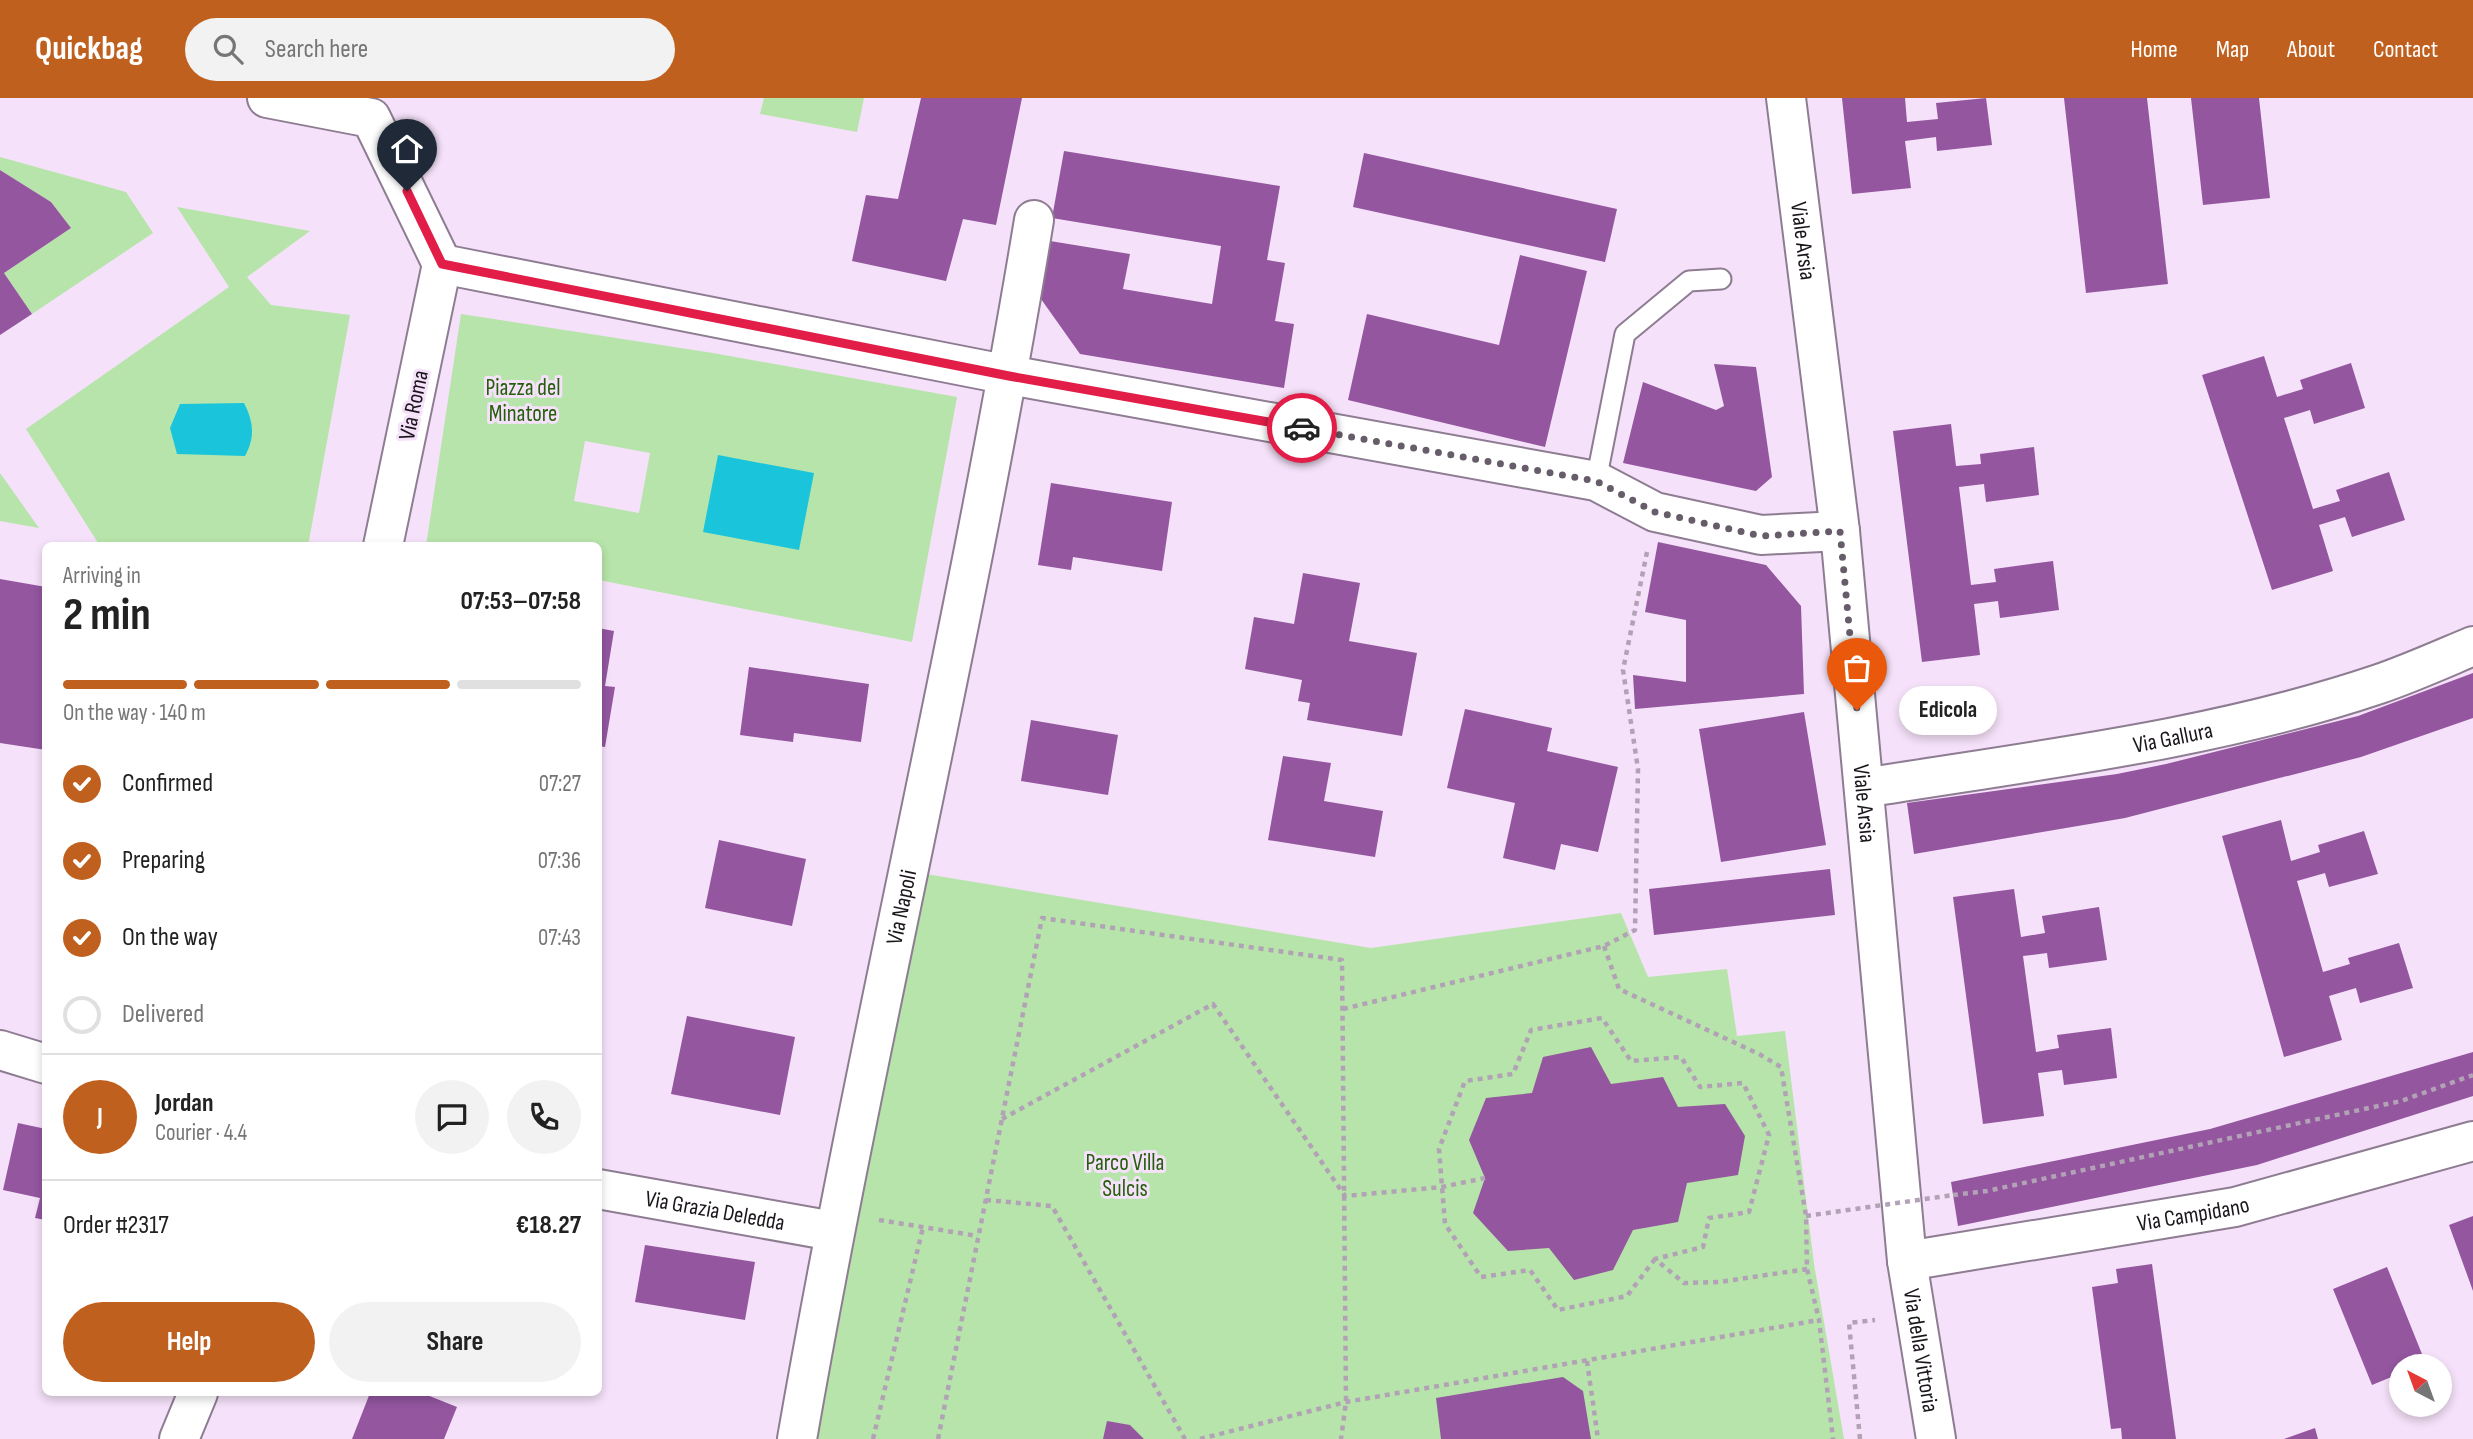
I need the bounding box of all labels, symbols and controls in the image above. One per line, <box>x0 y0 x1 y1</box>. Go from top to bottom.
search box <box>185 18 675 81</box>
text: Quickbag <box>35 29 143 69</box>
icon: search <box>209 30 247 68</box>
text: Search here <box>265 34 368 65</box>
text: Home <box>2130 35 2178 64</box>
text: Map <box>2216 35 2249 64</box>
text: About <box>2287 35 2335 64</box>
text: Contact <box>2373 35 2438 64</box>
pin <box>377 119 437 191</box>
icon: home <box>388 130 426 168</box>
street label: Viale Arsia <box>1784 200 1822 282</box>
street label: Via Roma <box>393 368 435 443</box>
park label: Piazza del Minatore <box>486 374 560 428</box>
courier <box>1267 393 1337 463</box>
icon: car <box>1283 409 1321 447</box>
text: Arriving in <box>63 562 141 590</box>
text: 07:53–07:58 <box>460 586 581 617</box>
text: 2 min <box>63 588 151 643</box>
pin <box>1827 638 1887 710</box>
icon: bag <box>1838 649 1876 687</box>
callout: Edicola <box>1899 686 1997 734</box>
text: Edicola <box>1919 696 1977 724</box>
text: On the way · 140 m <box>63 699 206 727</box>
street label: Via Gallura <box>2131 716 2216 760</box>
street label: Viale Arsia <box>1846 763 1882 844</box>
icon: check <box>63 765 101 803</box>
text: Confirmed <box>122 768 213 799</box>
text: 07:27 <box>539 770 581 798</box>
icon: check <box>63 842 101 880</box>
text: Preparing <box>122 845 205 876</box>
text: 07:36 <box>538 847 581 875</box>
street label: Via Napoli <box>881 867 923 947</box>
icon: check <box>63 919 101 957</box>
text: On the way <box>122 922 218 953</box>
text: 07:43 <box>538 924 581 952</box>
text: Delivered <box>122 999 204 1030</box>
button: chat <box>415 1080 489 1154</box>
button: phone <box>507 1080 581 1154</box>
text: Jordan <box>155 1088 213 1119</box>
text: J <box>97 1102 103 1133</box>
text: Courier · 4.4 <box>155 1119 247 1147</box>
park label: Parco Villa Sulcis <box>1086 1149 1164 1203</box>
street label: Via Grazia Deledda <box>643 1185 787 1237</box>
street label: Via Campidano <box>2135 1191 2253 1238</box>
text: Order #2317 <box>63 1210 169 1241</box>
text: €18.27 <box>516 1210 581 1241</box>
street label: Via della Vittoria <box>1897 1287 1944 1414</box>
button: Help <box>63 1302 315 1382</box>
button: Share <box>329 1302 581 1382</box>
north arrow <box>2389 1354 2452 1418</box>
map controls <box>2389 1354 2452 1417</box>

